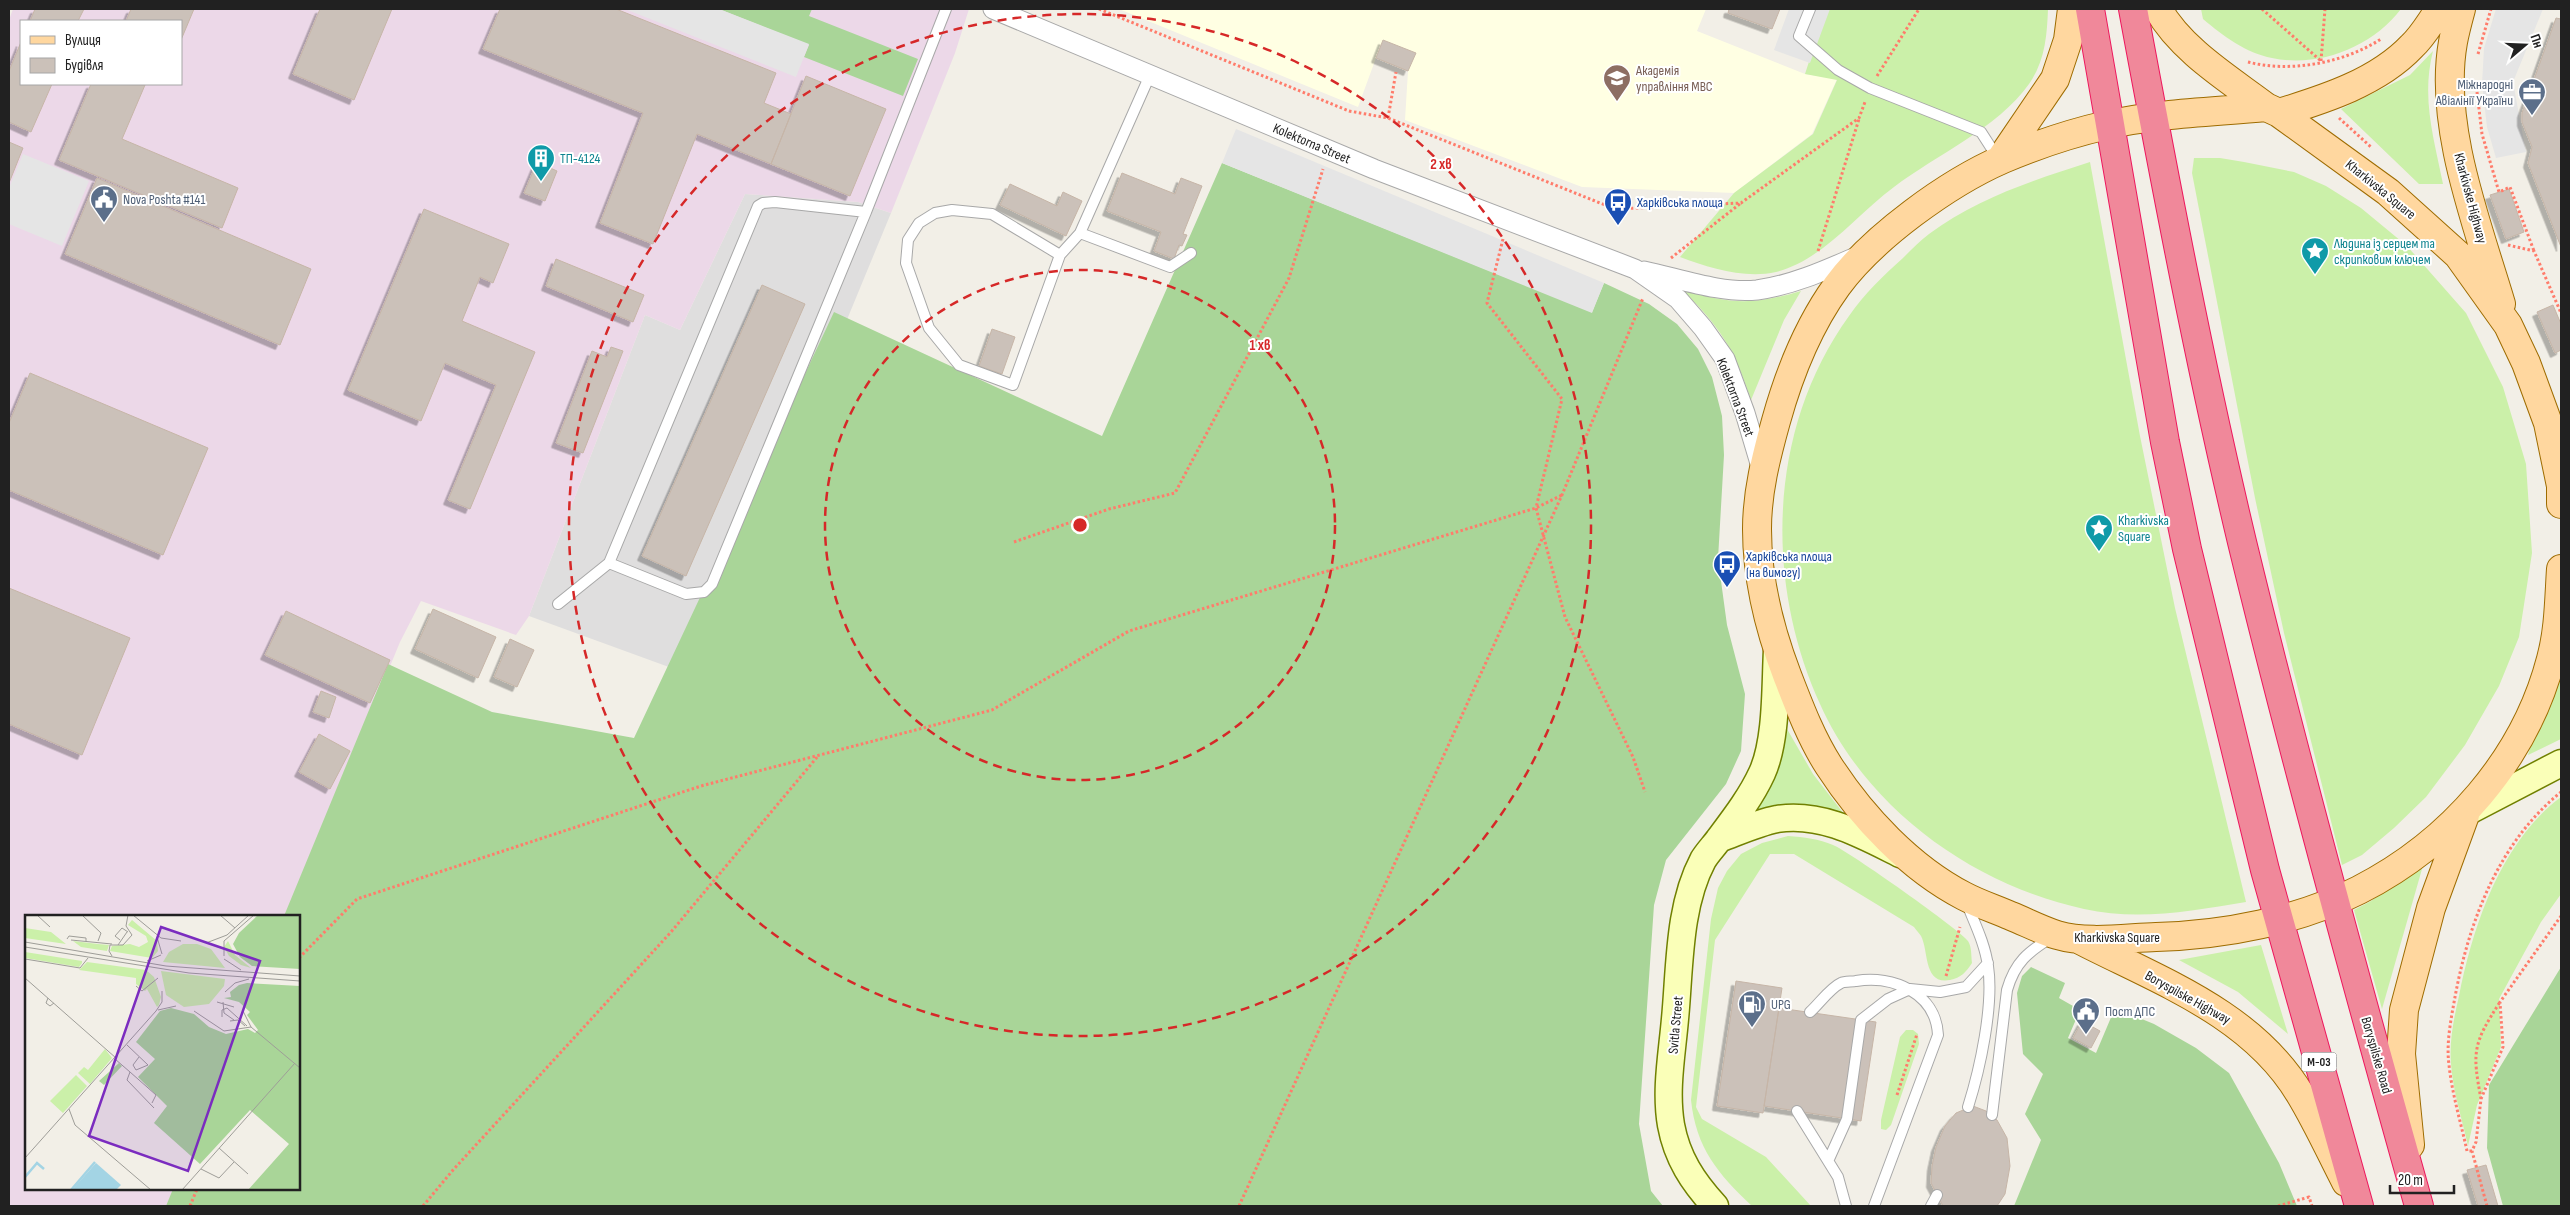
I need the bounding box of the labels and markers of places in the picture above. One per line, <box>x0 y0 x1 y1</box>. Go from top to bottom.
place label: Академія управління МВС <box>1635 62 1713 95</box>
school or university icon: Академія управління МВС <box>1602 63 1632 102</box>
place label: Міжнародні Авіалінії України <box>2435 76 2513 109</box>
office icon: Міжнародні Авіалінії України <box>2517 77 2547 116</box>
building icon: ТП-4124 <box>526 143 556 182</box>
place label: ТП-4124 <box>560 150 601 167</box>
public building icon: Nova Poshta #141 <box>89 184 119 223</box>
bus stop icon: Харківська площа <box>1603 187 1633 226</box>
place label: Nova Poshta #141 <box>123 191 205 208</box>
place label: Харківська площа <box>1636 194 1723 211</box>
place label: Людина із серцем та скрипковим ключем <box>2333 235 2435 268</box>
place icon: Людина із серцем та скрипковим ключем <box>2300 236 2330 275</box>
place label: Kharkivska Square <box>2118 512 2169 545</box>
place icon: Kharkivska Square <box>2084 513 2114 552</box>
centre of rings <box>1071 516 1089 534</box>
place label: Харківська площа (на вимогу) <box>1745 548 1832 581</box>
bus stop icon: Харківська площа (на вимогу) <box>1712 549 1742 588</box>
fuel station icon: UPG <box>1737 989 1767 1028</box>
place label: UPG <box>1771 996 1791 1013</box>
public building icon: Пост ДПС <box>2071 996 2101 1035</box>
place label: Пост ДПС <box>2105 1003 2155 1020</box>

